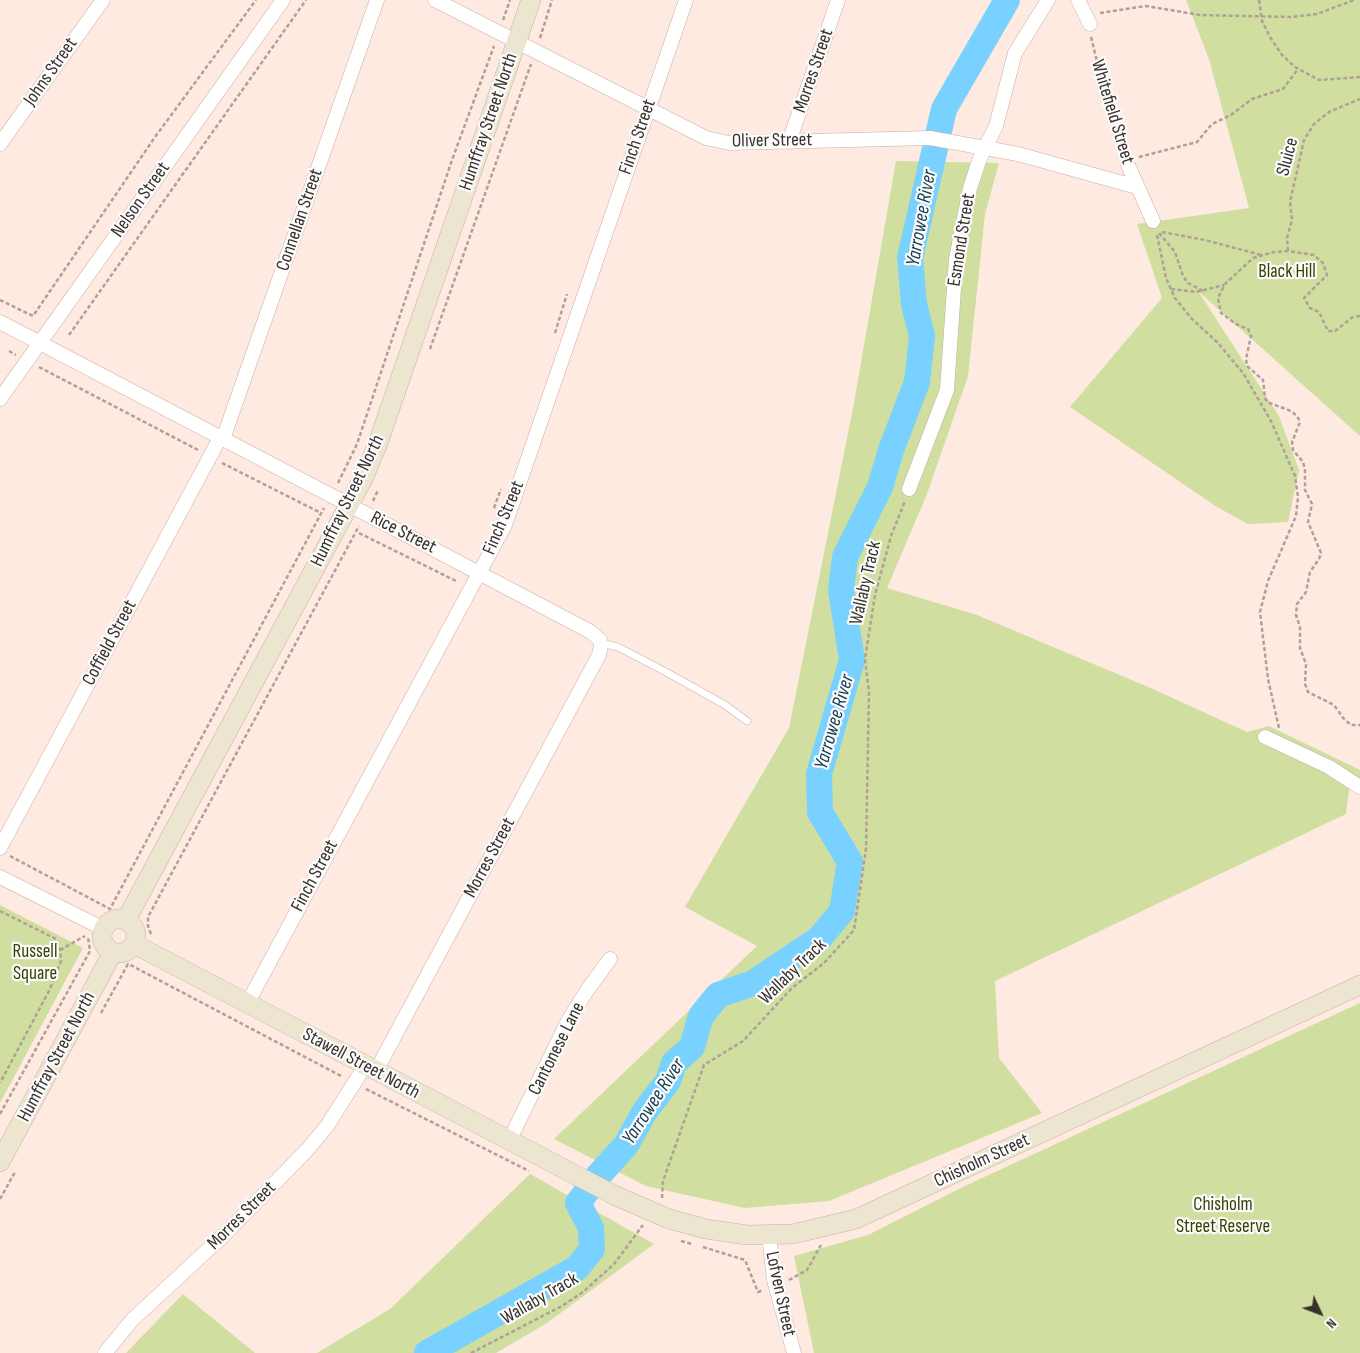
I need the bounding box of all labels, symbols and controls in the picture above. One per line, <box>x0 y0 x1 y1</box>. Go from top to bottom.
street label: Morres Street <box>789 26 839 116</box>
street label: Johns Street <box>19 34 83 110</box>
street label: Humffray Street North <box>455 50 523 194</box>
street label: Whitefield Street <box>1085 57 1139 167</box>
street label: Finch Street <box>615 96 661 178</box>
street label: Oliver Street <box>732 129 812 153</box>
street label: Sluice <box>1272 136 1304 178</box>
street label: Nelson Street <box>107 158 175 242</box>
street label: Connellan Street <box>272 166 328 274</box>
water label: Yarrowee River <box>902 168 942 268</box>
street label: Esmond Street <box>943 192 981 288</box>
park label: Black Hill <box>1258 261 1316 283</box>
street label: Humffray Street North <box>306 431 390 571</box>
street label: Finch Street <box>478 478 530 558</box>
street label: Rice Street <box>366 507 440 559</box>
street label: Wallaby Track <box>845 539 887 627</box>
street label: Coffield Street <box>78 596 142 690</box>
water label: Yarrowee River <box>810 672 860 772</box>
street label: Morres Street <box>459 814 521 902</box>
street label: Finch Street <box>287 836 343 916</box>
street label: Wallaby Track <box>754 934 832 1010</box>
park label: Russell Square <box>13 941 57 985</box>
street label: Humffray Street North <box>13 988 101 1126</box>
street label: Cantonese Lane <box>524 999 590 1099</box>
street label: Stawell Street North <box>298 1023 424 1105</box>
water label: Yarrowee River <box>617 1055 691 1149</box>
street label: Chisholm Street <box>931 1129 1033 1193</box>
street label: Morres Street <box>203 1177 281 1255</box>
park label: Chisholm Street Reserve <box>1176 1194 1270 1238</box>
street label: Lofven Street <box>760 1249 800 1339</box>
street label: Wallaby Track <box>497 1268 583 1330</box>
north arrow <box>1295 1288 1345 1338</box>
text: N <box>1323 1315 1340 1332</box>

